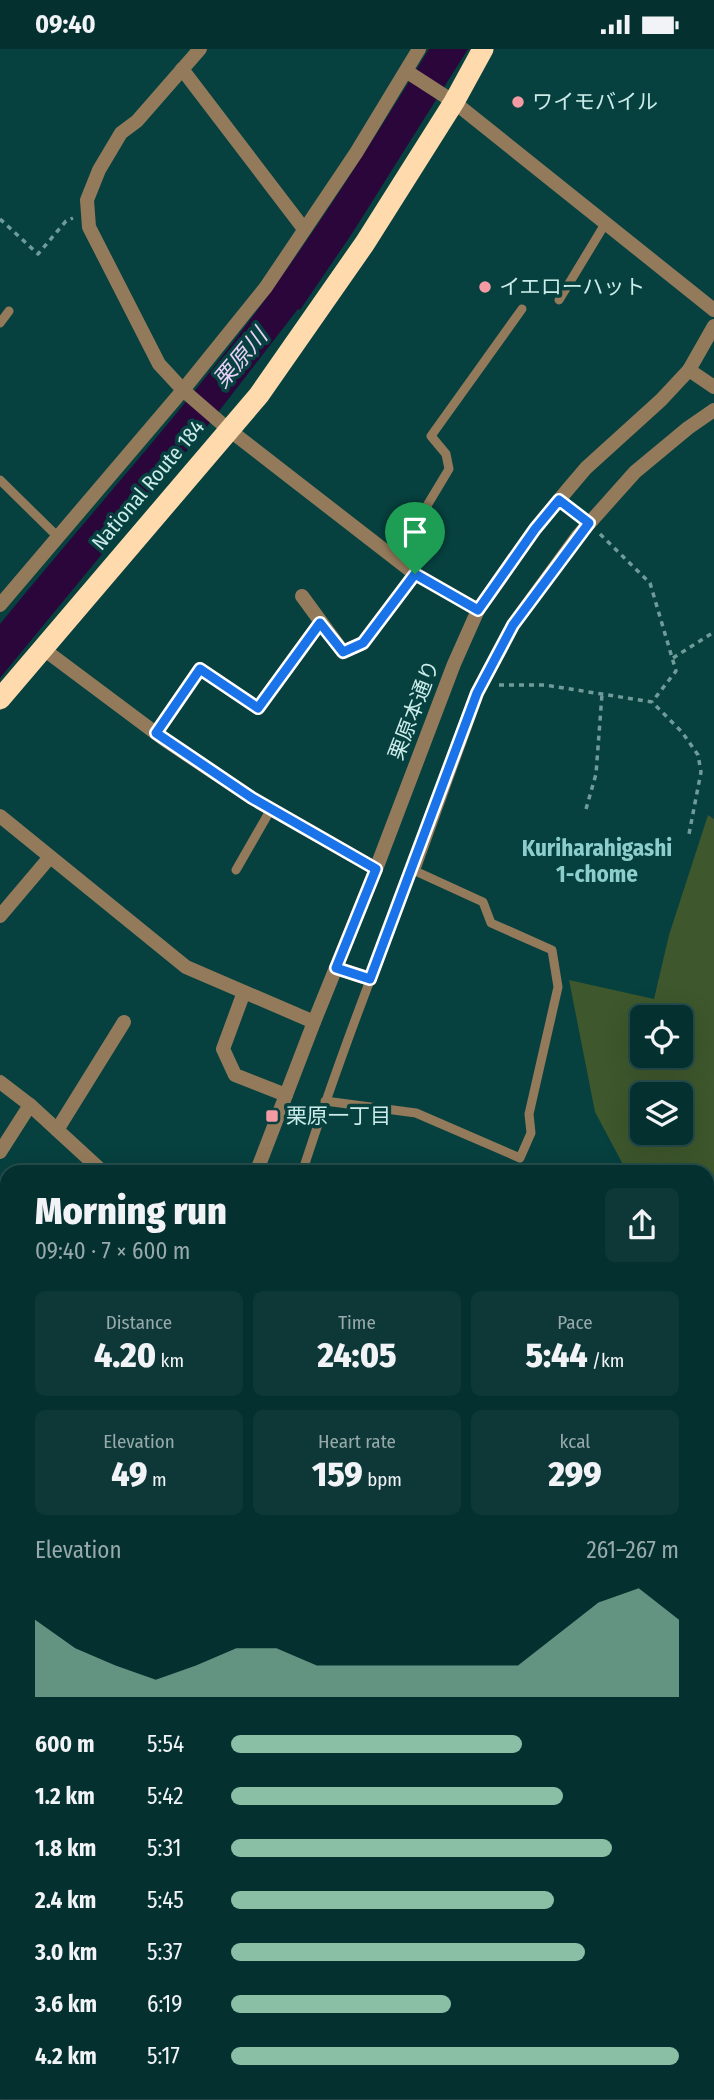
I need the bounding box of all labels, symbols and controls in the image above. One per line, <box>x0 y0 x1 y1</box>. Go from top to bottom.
text: 09:40 <box>35 9 96 40</box>
place label: ワイモバイル <box>532 89 658 115</box>
marker: ワイモバイル <box>510 94 526 110</box>
place label: イエローハット <box>499 274 645 300</box>
marker: イエローハット <box>477 279 493 295</box>
water label: 栗原川 <box>207 320 275 393</box>
street label: National Route 184 <box>86 415 210 555</box>
pin <box>385 502 445 574</box>
icon: arrive <box>396 513 434 551</box>
street label: 栗原本通り <box>383 656 445 764</box>
district label: Kuriharahigashi 1-chome <box>522 834 672 888</box>
map controls <box>630 1005 693 1145</box>
button: locate <box>630 1005 693 1068</box>
button: layers <box>630 1082 693 1145</box>
place label: 栗原一丁目 <box>286 1103 391 1129</box>
marker: 栗原一丁目 <box>264 1108 280 1124</box>
text: Morning run <box>35 1188 227 1234</box>
button: share <box>605 1188 679 1262</box>
text: 09:40 · 7 × 600 m <box>35 1237 191 1265</box>
text: Distance <box>106 1311 172 1334</box>
text: Time <box>338 1311 376 1334</box>
text: Pace <box>557 1311 593 1334</box>
text: 4.20 <box>94 1334 156 1376</box>
text: 24:05 <box>317 1334 397 1376</box>
text: 5:44 <box>526 1334 588 1376</box>
text: km <box>156 1349 184 1372</box>
text: /km <box>588 1349 624 1372</box>
text: Elevation <box>103 1430 175 1453</box>
text: Heart rate <box>318 1430 396 1453</box>
text: kcal <box>560 1430 590 1453</box>
text: 49 <box>111 1453 148 1495</box>
text: 159 <box>312 1453 363 1495</box>
text: 299 <box>548 1453 602 1495</box>
text: m <box>148 1468 167 1491</box>
text: bpm <box>363 1468 402 1491</box>
text: Elevation <box>35 1536 122 1564</box>
text: 261–267 m <box>587 1536 679 1564</box>
text: 600 m <box>35 1730 94 1758</box>
text: 5:54 <box>147 1730 184 1758</box>
text: 1.2 km <box>35 1782 95 1810</box>
text: 5:42 <box>147 1782 183 1810</box>
text: 1.8 km <box>35 1834 96 1862</box>
text: 5:31 <box>147 1834 181 1862</box>
text: 2.4 km <box>35 1886 96 1914</box>
text: 5:45 <box>147 1886 184 1914</box>
text: 3.0 km <box>35 1938 97 1966</box>
text: 5:37 <box>147 1938 182 1966</box>
text: 3.6 km <box>35 1990 97 2018</box>
text: 6:19 <box>147 1990 183 2018</box>
text: 4.2 km <box>35 2042 97 2070</box>
text: 5:17 <box>147 2042 180 2070</box>

